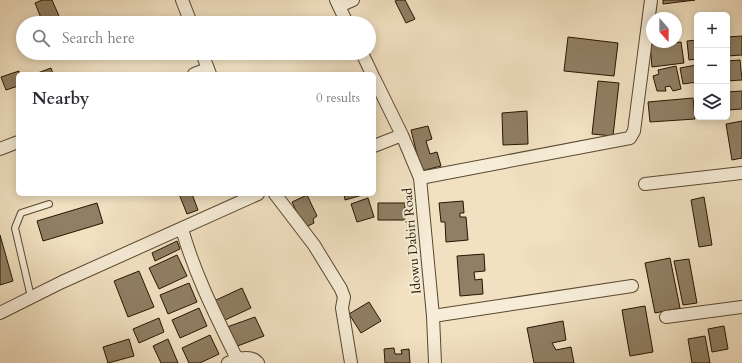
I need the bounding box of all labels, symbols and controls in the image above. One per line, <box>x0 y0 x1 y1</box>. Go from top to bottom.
north arrow <box>646 12 682 48</box>
map controls <box>694 12 730 120</box>
button: + <box>694 12 730 48</box>
search box <box>16 16 376 60</box>
icon: search <box>30 27 52 49</box>
text: Search here <box>62 28 135 48</box>
button: − <box>694 48 730 84</box>
button: layers <box>694 84 730 120</box>
text: Nearby <box>32 87 89 110</box>
text: 0 results <box>316 89 360 107</box>
street label: Idowu Dabiri Road <box>398 187 426 295</box>

